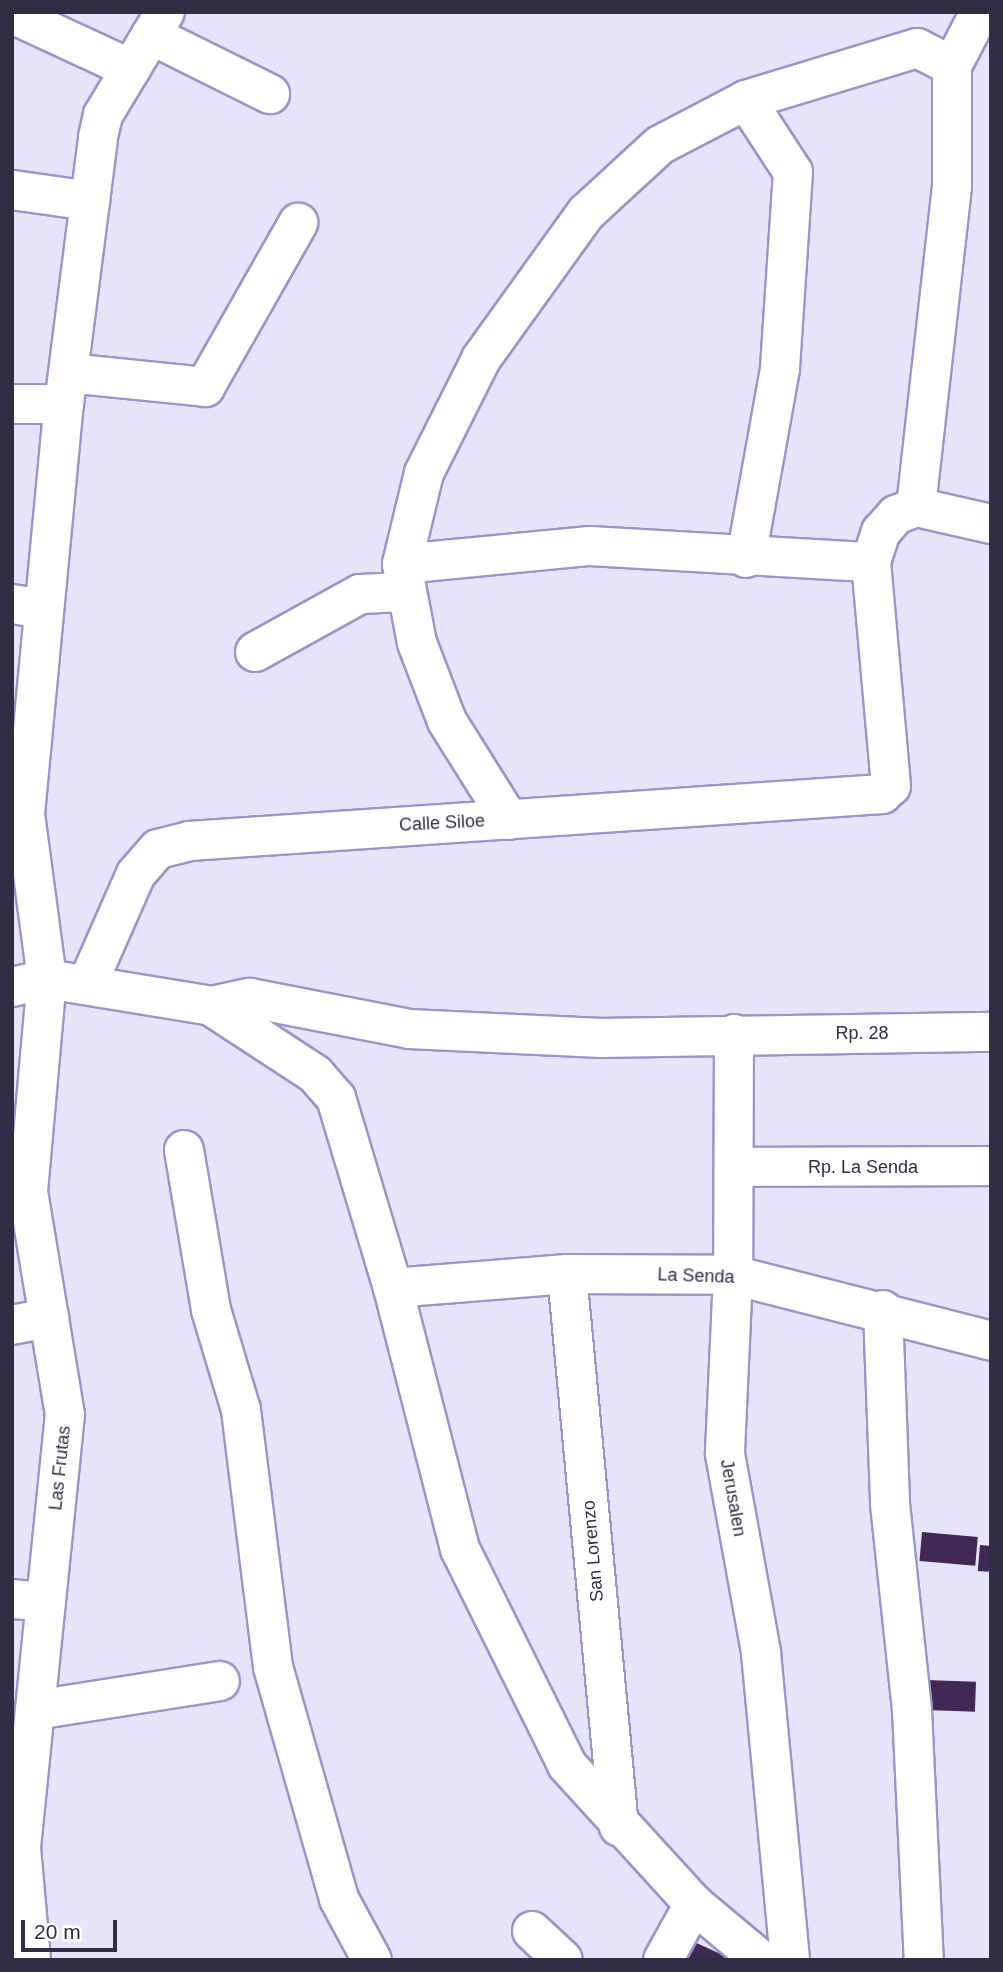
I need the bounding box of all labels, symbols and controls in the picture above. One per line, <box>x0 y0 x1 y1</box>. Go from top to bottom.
street label: Calle Siloe <box>398 810 486 836</box>
street label: Rp. 28 <box>835 1022 889 1044</box>
street label: Rp. La Senda <box>808 1156 918 1178</box>
street label: La Senda <box>657 1264 735 1288</box>
street label: Las Frutas <box>45 1425 75 1511</box>
street label: Jerusalen <box>716 1458 750 1538</box>
street label: San Lorenzo <box>578 1499 608 1603</box>
scale bar <box>24 1906 121 1950</box>
text: 20 m <box>34 1920 81 1943</box>

